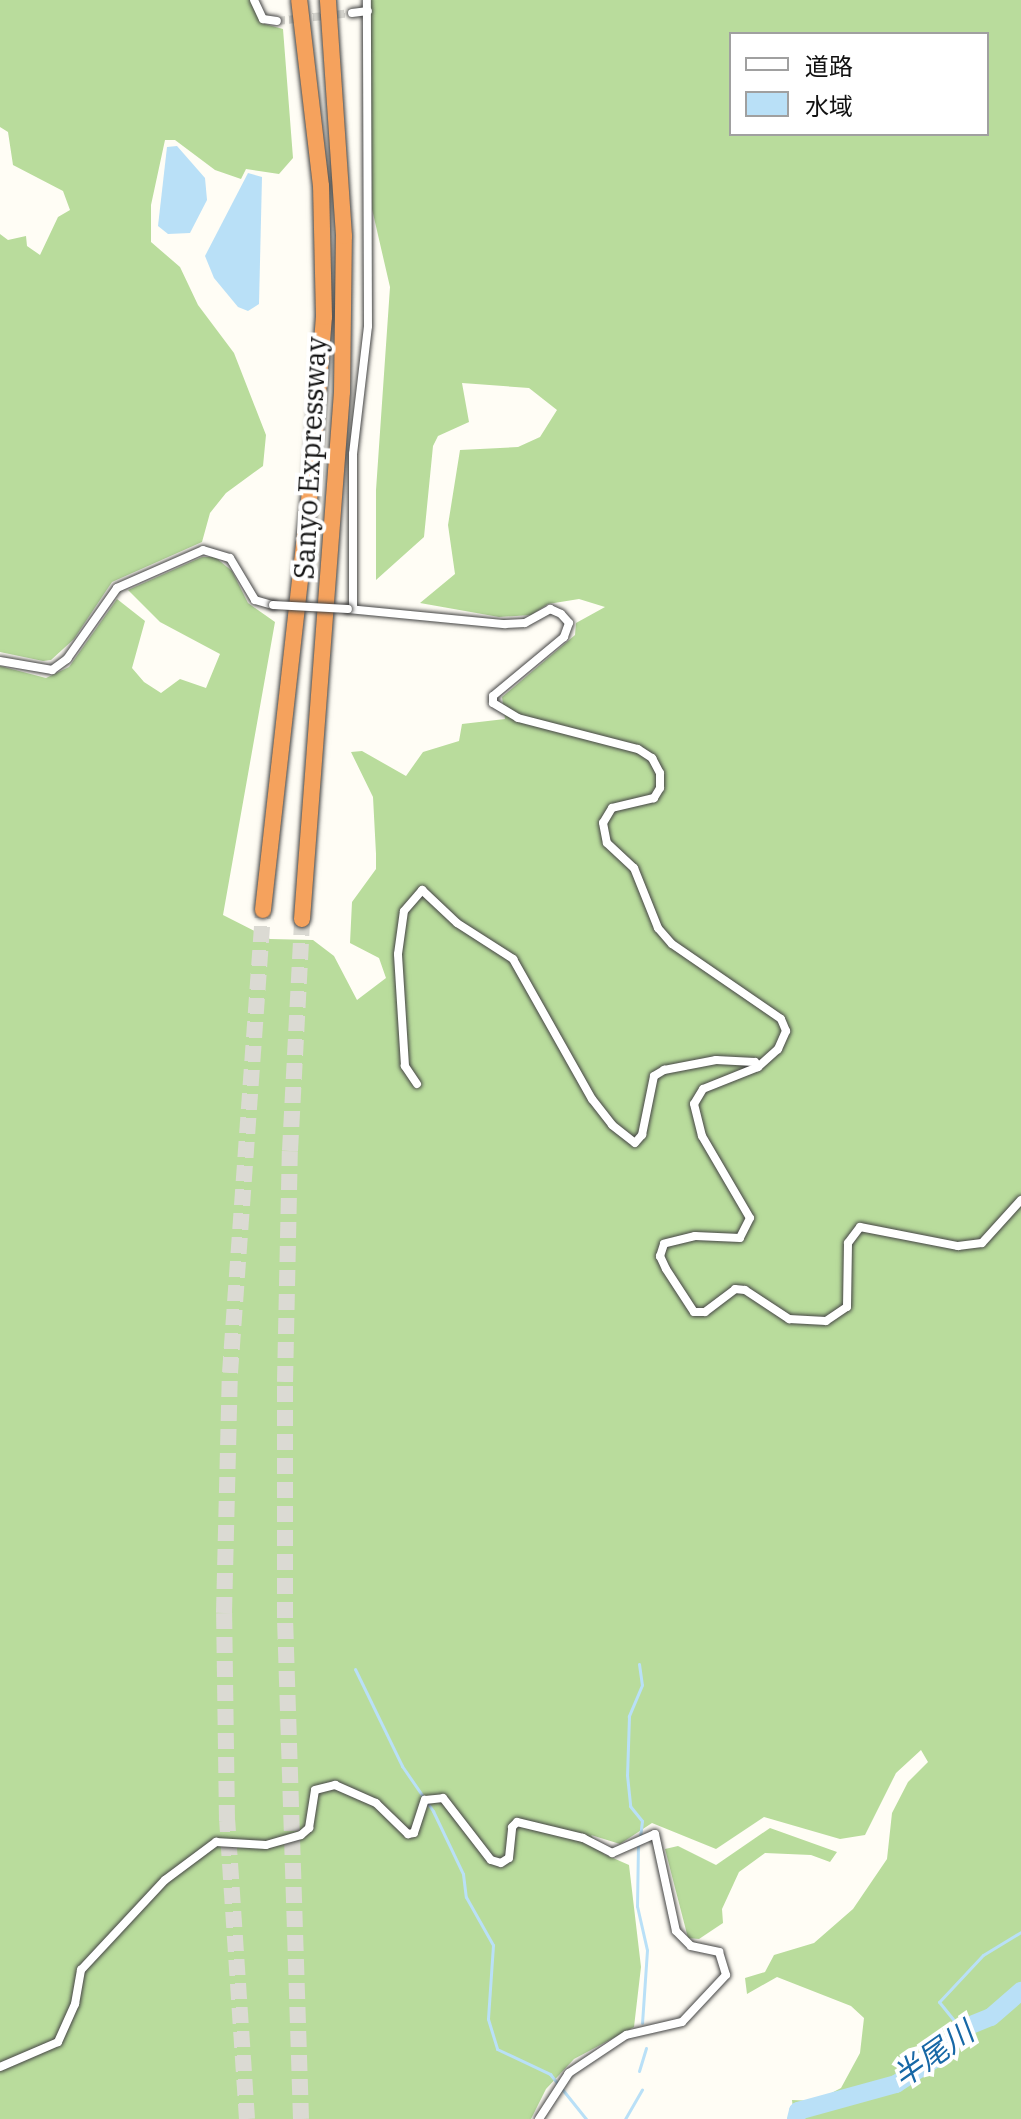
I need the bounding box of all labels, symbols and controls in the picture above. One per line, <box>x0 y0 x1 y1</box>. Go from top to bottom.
legend <box>729 32 989 136</box>
text: 道路 <box>805 50 853 82</box>
text: 水域 <box>805 90 853 122</box>
street label: Sanyo Expressway <box>287 336 333 580</box>
water label: 半尾川 <box>886 2013 980 2095</box>

